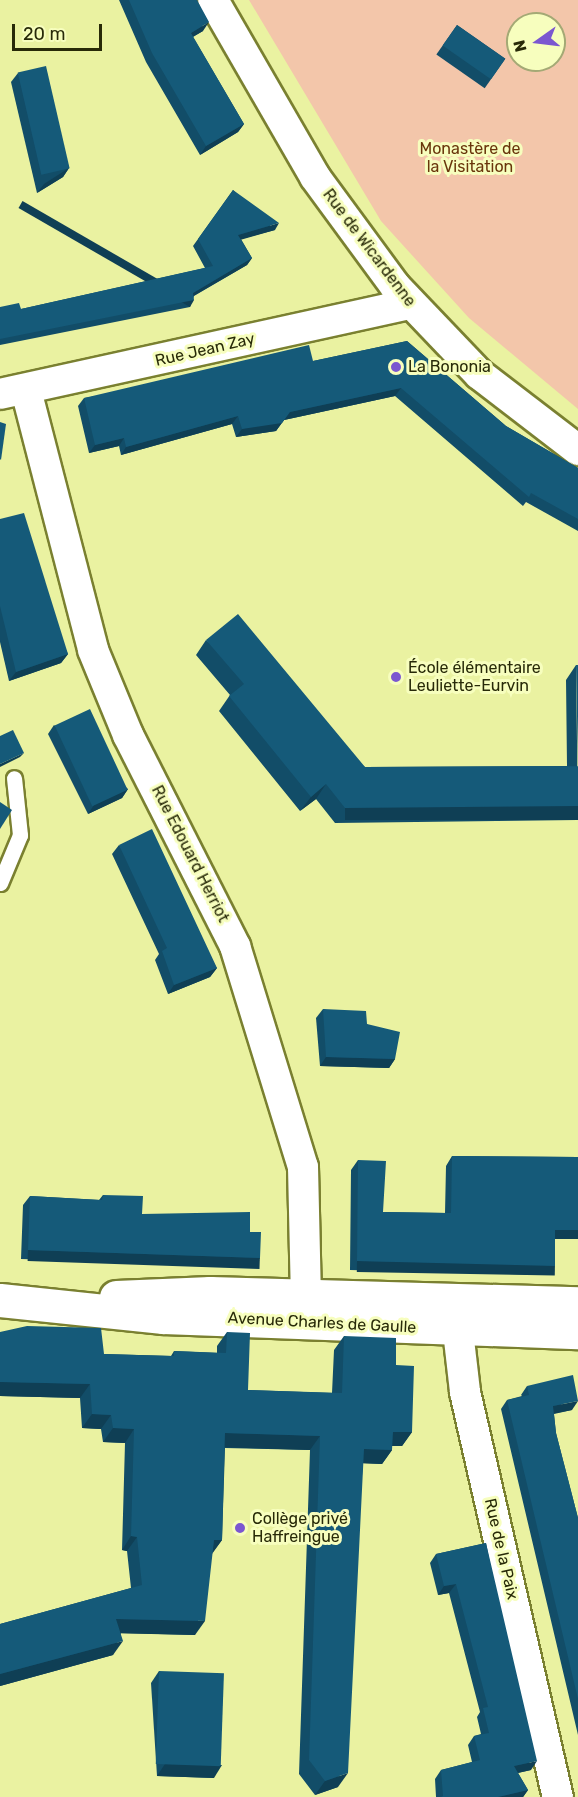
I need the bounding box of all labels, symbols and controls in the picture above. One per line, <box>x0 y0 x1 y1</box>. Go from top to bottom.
scale bar <box>15 12 105 50</box>
north arrow <box>506 12 566 72</box>
text: 20 m <box>23 23 65 45</box>
text: N <box>509 38 531 54</box>
park label: Monastère de la Visitation <box>419 139 521 177</box>
street label: Rue de Wicardenne <box>318 185 420 311</box>
street label: Rue Jean Zay <box>153 329 257 371</box>
place label: La Bononia <box>408 357 491 377</box>
marker: La Bononia <box>389 360 403 374</box>
place label: École élémentaire Leuliette-Eurvin <box>408 658 541 696</box>
marker: École élémentaire Leuliette-Eurvin <box>389 670 403 684</box>
street label: Rue Edouard Herriot <box>147 782 233 926</box>
street label: Avenue Charles de Gaulle <box>227 1308 417 1338</box>
street label: Rue de la Paix <box>480 1496 522 1602</box>
place label: Collège privé Haffreingue <box>252 1509 348 1547</box>
marker: Collège privé Haffreingue <box>233 1521 247 1535</box>

